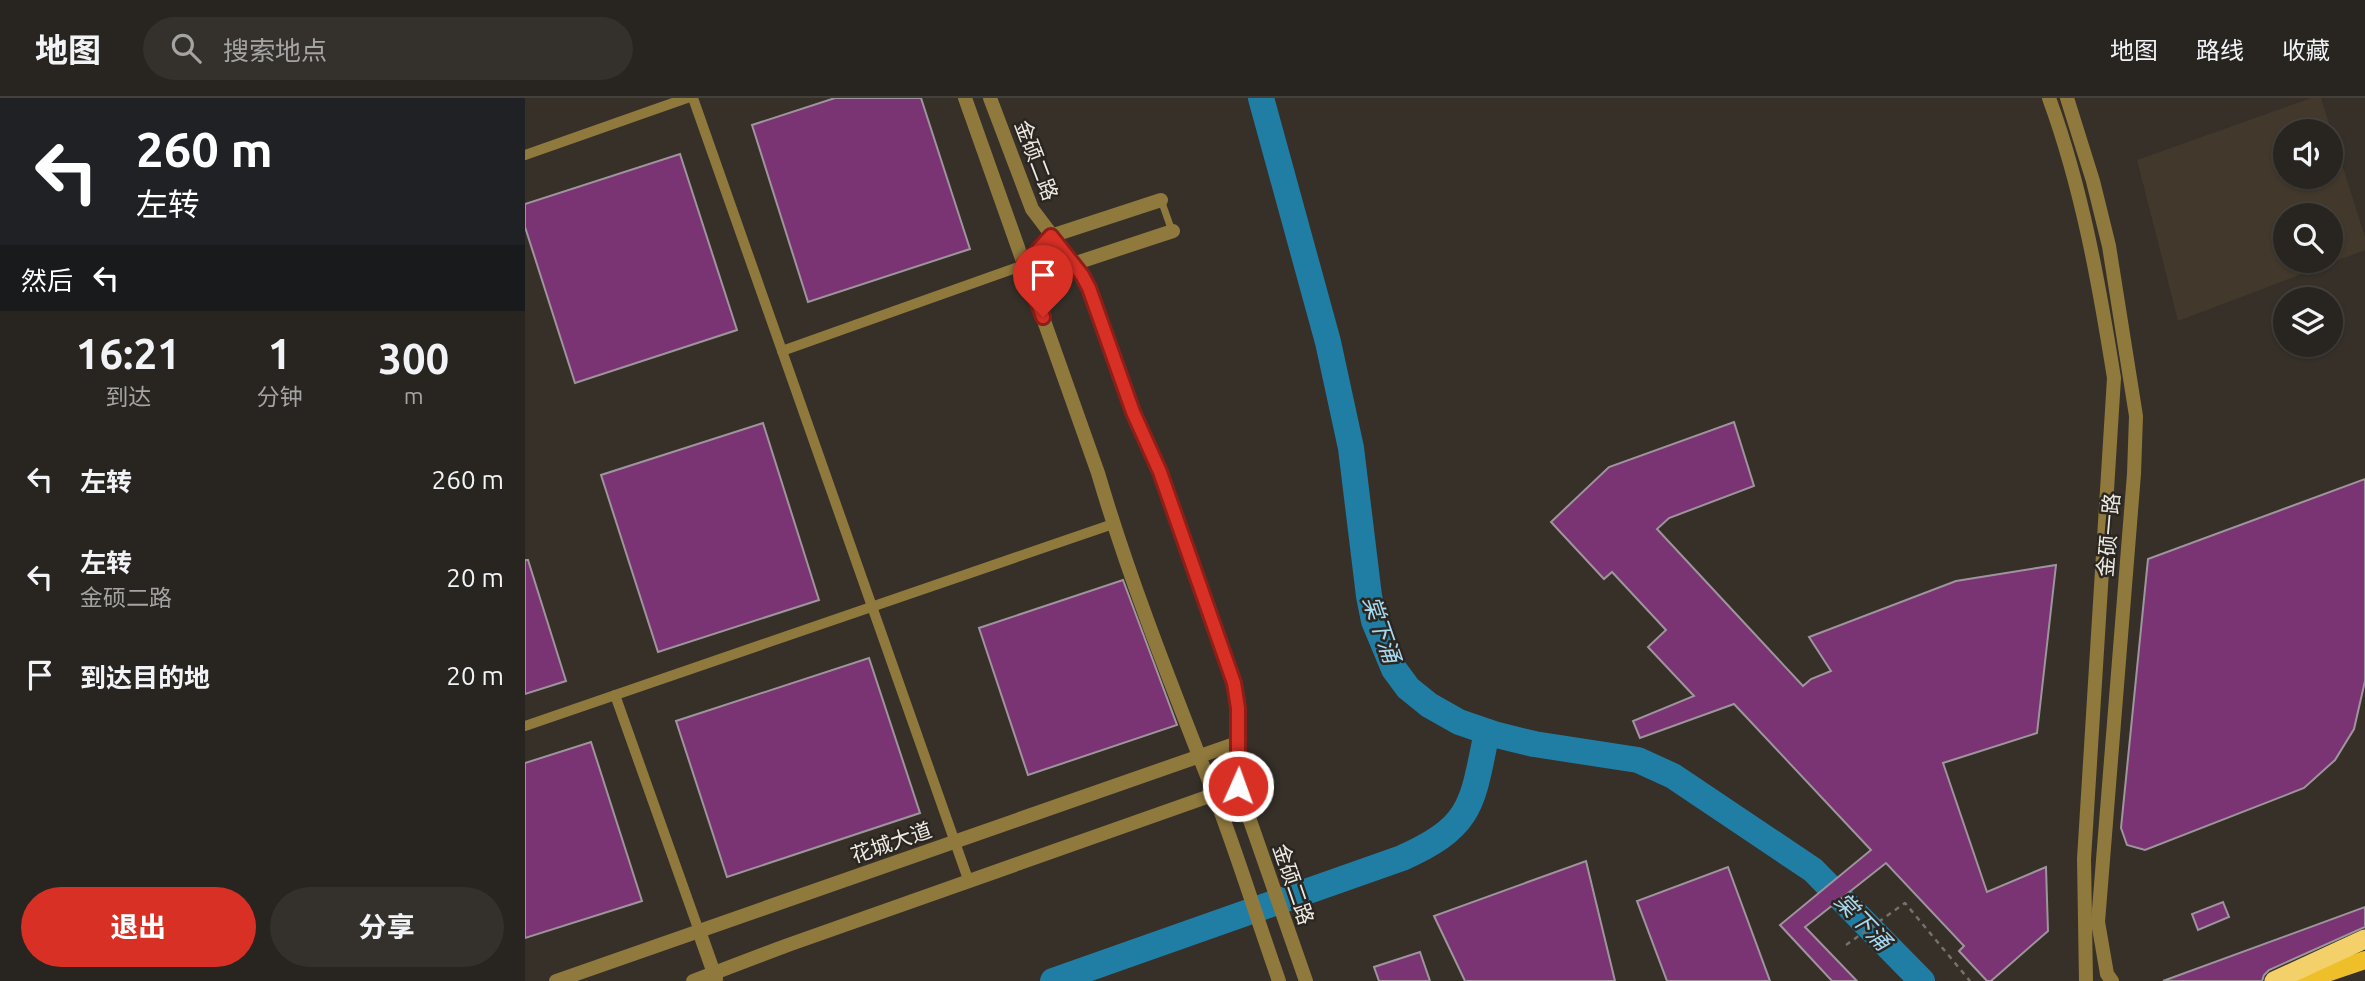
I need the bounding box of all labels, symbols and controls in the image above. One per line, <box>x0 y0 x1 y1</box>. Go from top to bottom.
search box <box>143 17 633 80</box>
icon: search <box>167 29 205 67</box>
text: 地图 <box>35 31 101 68</box>
text: 搜索地点 <box>223 36 327 65</box>
text: 地图 <box>2110 37 2158 64</box>
text: 路线 <box>2196 37 2244 64</box>
text: 收藏 <box>2282 37 2330 64</box>
street label: 金硕二路 <box>1011 116 1063 204</box>
map controls <box>2273 119 2343 357</box>
button: sound <box>2273 119 2343 189</box>
text: 260 m <box>136 121 273 176</box>
icon: left <box>21 126 112 217</box>
text: 左转 <box>136 186 200 222</box>
button: search <box>2273 203 2343 273</box>
pin <box>1013 245 1073 317</box>
icon: arrive <box>1024 256 1062 294</box>
icon: left <box>87 259 125 297</box>
text: 然后 <box>21 266 73 295</box>
button: layers <box>2273 287 2343 357</box>
text: 16:21 <box>76 330 181 377</box>
text: 1 <box>268 330 291 377</box>
text: 300 <box>378 335 449 382</box>
text: m <box>404 383 424 408</box>
text: 到达 <box>105 384 151 409</box>
text: 分钟 <box>257 384 303 409</box>
icon: left <box>21 460 59 498</box>
text: 260 m <box>432 465 504 494</box>
text: 左转 <box>80 467 132 496</box>
street label: 金硕一路 <box>2092 492 2124 578</box>
text: 左转 <box>80 548 132 577</box>
icon: left <box>21 558 59 596</box>
text: 20 m <box>446 563 504 592</box>
text: 金硕二路 <box>80 585 172 610</box>
water label: 棠下涌 <box>1359 592 1406 669</box>
icon: arrive <box>21 656 59 694</box>
text: 20 m <box>446 661 504 690</box>
text: 到达目的地 <box>80 663 210 692</box>
position arrow <box>1201 749 1275 823</box>
street label: 花城大道 <box>847 817 935 867</box>
street label: 金硕二路 <box>1269 840 1319 928</box>
button: 退出 <box>21 887 256 967</box>
button: 分享 <box>270 887 504 967</box>
water label: 棠下涌 <box>1830 887 1898 957</box>

